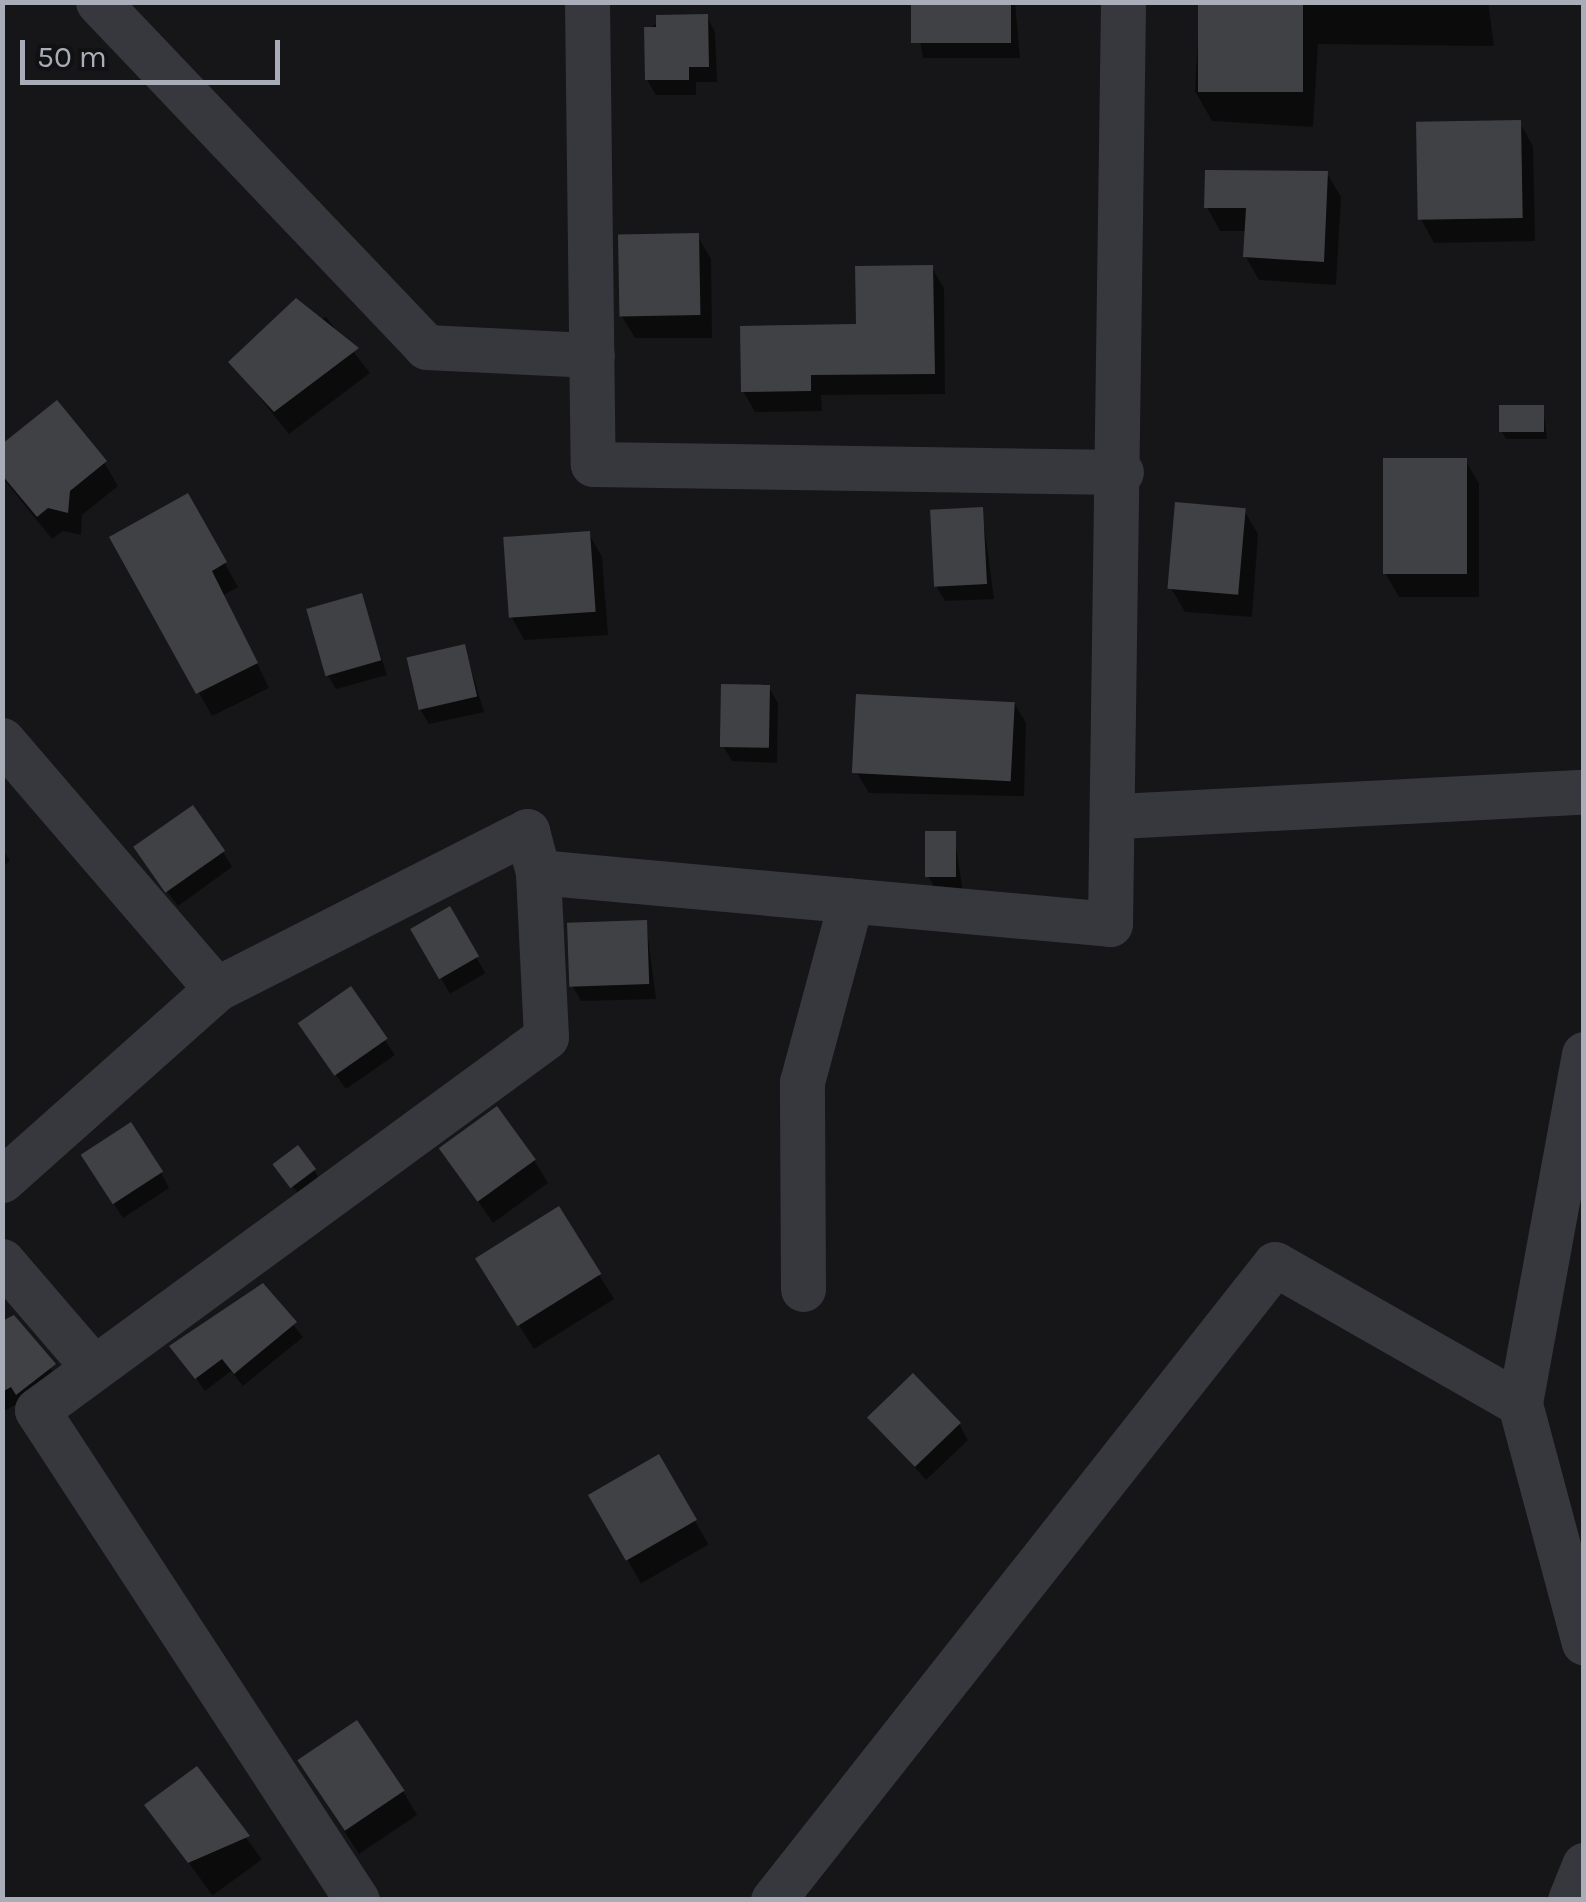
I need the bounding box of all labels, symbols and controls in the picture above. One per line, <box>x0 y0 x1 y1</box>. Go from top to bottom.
scale bar <box>25 20 285 82</box>
text: 50 m <box>37 39 107 75</box>

